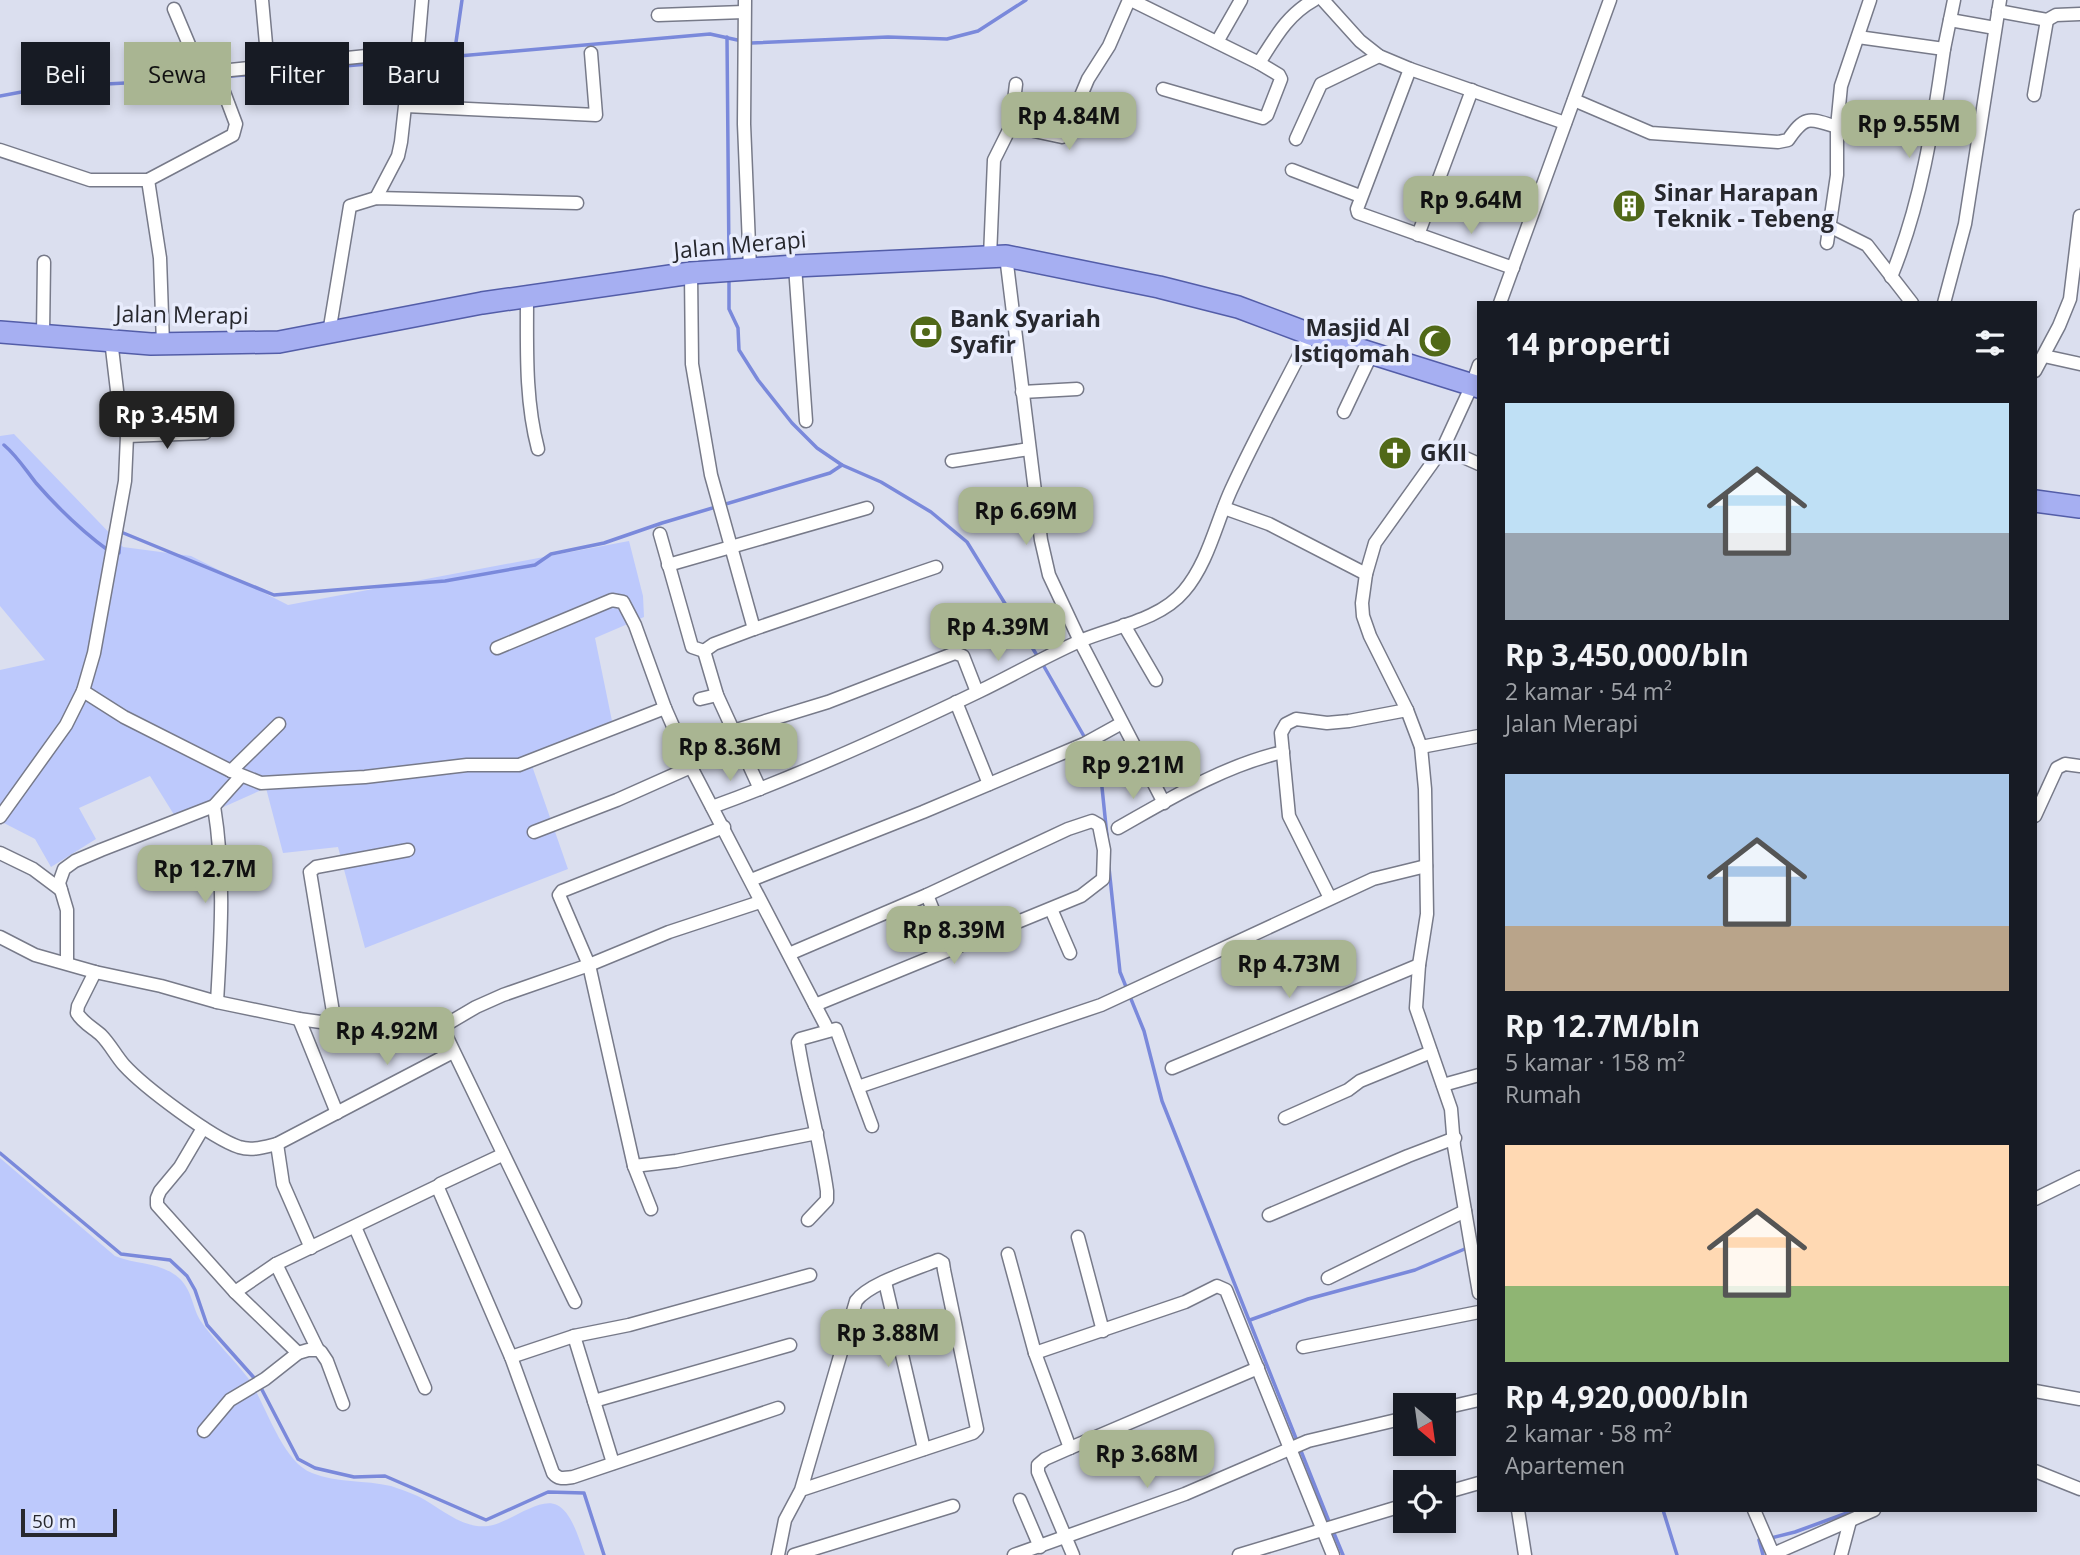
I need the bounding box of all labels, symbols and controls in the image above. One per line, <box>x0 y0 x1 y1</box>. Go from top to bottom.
chip: Beli <box>21 42 110 105</box>
chip: Sewa <box>124 42 231 105</box>
chip: Filter <box>245 42 349 105</box>
chip: Baru <box>363 42 464 105</box>
pin: Rp 4.84M <box>997 92 1141 152</box>
text: Rp 4.84M <box>1017 99 1121 131</box>
pin: Rp 9.55M <box>1837 100 1981 160</box>
text: Rp 9.55M <box>1857 107 1961 139</box>
pin: Rp 9.64M <box>1399 176 1543 236</box>
place label: Sinar Harapan Teknik - Tebeng <box>1654 176 1834 234</box>
text: Rp 9.64M <box>1419 183 1523 215</box>
building icon: Sinar Harapan Teknik - Tebeng <box>1610 187 1648 225</box>
street label: Jalan Merapi <box>670 222 808 266</box>
street label: Jalan Merapi <box>113 297 249 331</box>
place label: Bank Syariah Syafir <box>950 302 1101 360</box>
place label: Masjid Al Istiqomah <box>1294 311 1410 369</box>
bank icon: Bank Syariah Syafir <box>907 313 945 351</box>
mosque icon: Masjid Al Istiqomah <box>1416 322 1454 360</box>
text: 14 properti <box>1505 323 1671 364</box>
icon: filters <box>1971 324 2009 362</box>
pin: Rp 3.45M <box>95 392 239 451</box>
text: Rp 3.45M <box>115 398 219 430</box>
church icon: GKII <box>1376 434 1414 472</box>
place label: GKII <box>1420 436 1467 468</box>
icon: home <box>1694 448 1820 574</box>
pin: Rp 6.69M <box>954 488 1098 547</box>
text: Rp 6.69M <box>974 494 1078 526</box>
pin: Rp 4.39M <box>926 604 1070 663</box>
text: Rp 4.39M <box>946 610 1050 642</box>
text: Rp 3,450,000/bln <box>1505 634 1749 675</box>
text: 2 kamar · 54 m² <box>1505 675 1672 707</box>
text: Jalan Merapi <box>1505 707 1638 739</box>
pin: Rp 8.36M <box>658 724 802 783</box>
text: Rp 8.36M <box>678 730 782 762</box>
pin: Rp 9.21M <box>1061 742 1205 801</box>
text: Rp 9.21M <box>1081 748 1185 780</box>
icon: home <box>1694 819 1820 945</box>
pin: Rp 12.7M <box>133 846 277 905</box>
text: Rp 12.7M <box>153 852 257 884</box>
pin: Rp 8.39M <box>882 906 1026 966</box>
text: Rp 8.39M <box>902 913 1006 945</box>
pin: Rp 4.73M <box>1217 940 1361 1000</box>
text: Rp 4.73M <box>1237 947 1341 979</box>
text: Rp 12.7M/bln <box>1505 1005 1700 1046</box>
pin: Rp 4.92M <box>315 1007 459 1067</box>
text: Rp 4.92M <box>335 1014 439 1046</box>
text: 5 kamar · 158 m² <box>1505 1046 1685 1078</box>
text: Rumah <box>1505 1078 1581 1110</box>
icon: home <box>1694 1190 1820 1316</box>
pin: Rp 3.88M <box>816 1310 960 1369</box>
text: Rp 3.88M <box>836 1316 940 1348</box>
text: Rp 4,920,000/bln <box>1505 1376 1749 1417</box>
north arrow <box>1393 1393 1456 1456</box>
map controls <box>1393 1393 1456 1533</box>
text: 2 kamar · 58 m² <box>1505 1417 1672 1449</box>
pin: Rp 3.68M <box>1075 1430 1219 1490</box>
text: Rp 3.68M <box>1095 1437 1199 1469</box>
text: Apartemen <box>1505 1449 1625 1481</box>
button: locate <box>1393 1470 1456 1533</box>
scale bar <box>21 1506 117 1538</box>
text: 50 m <box>32 1508 76 1534</box>

